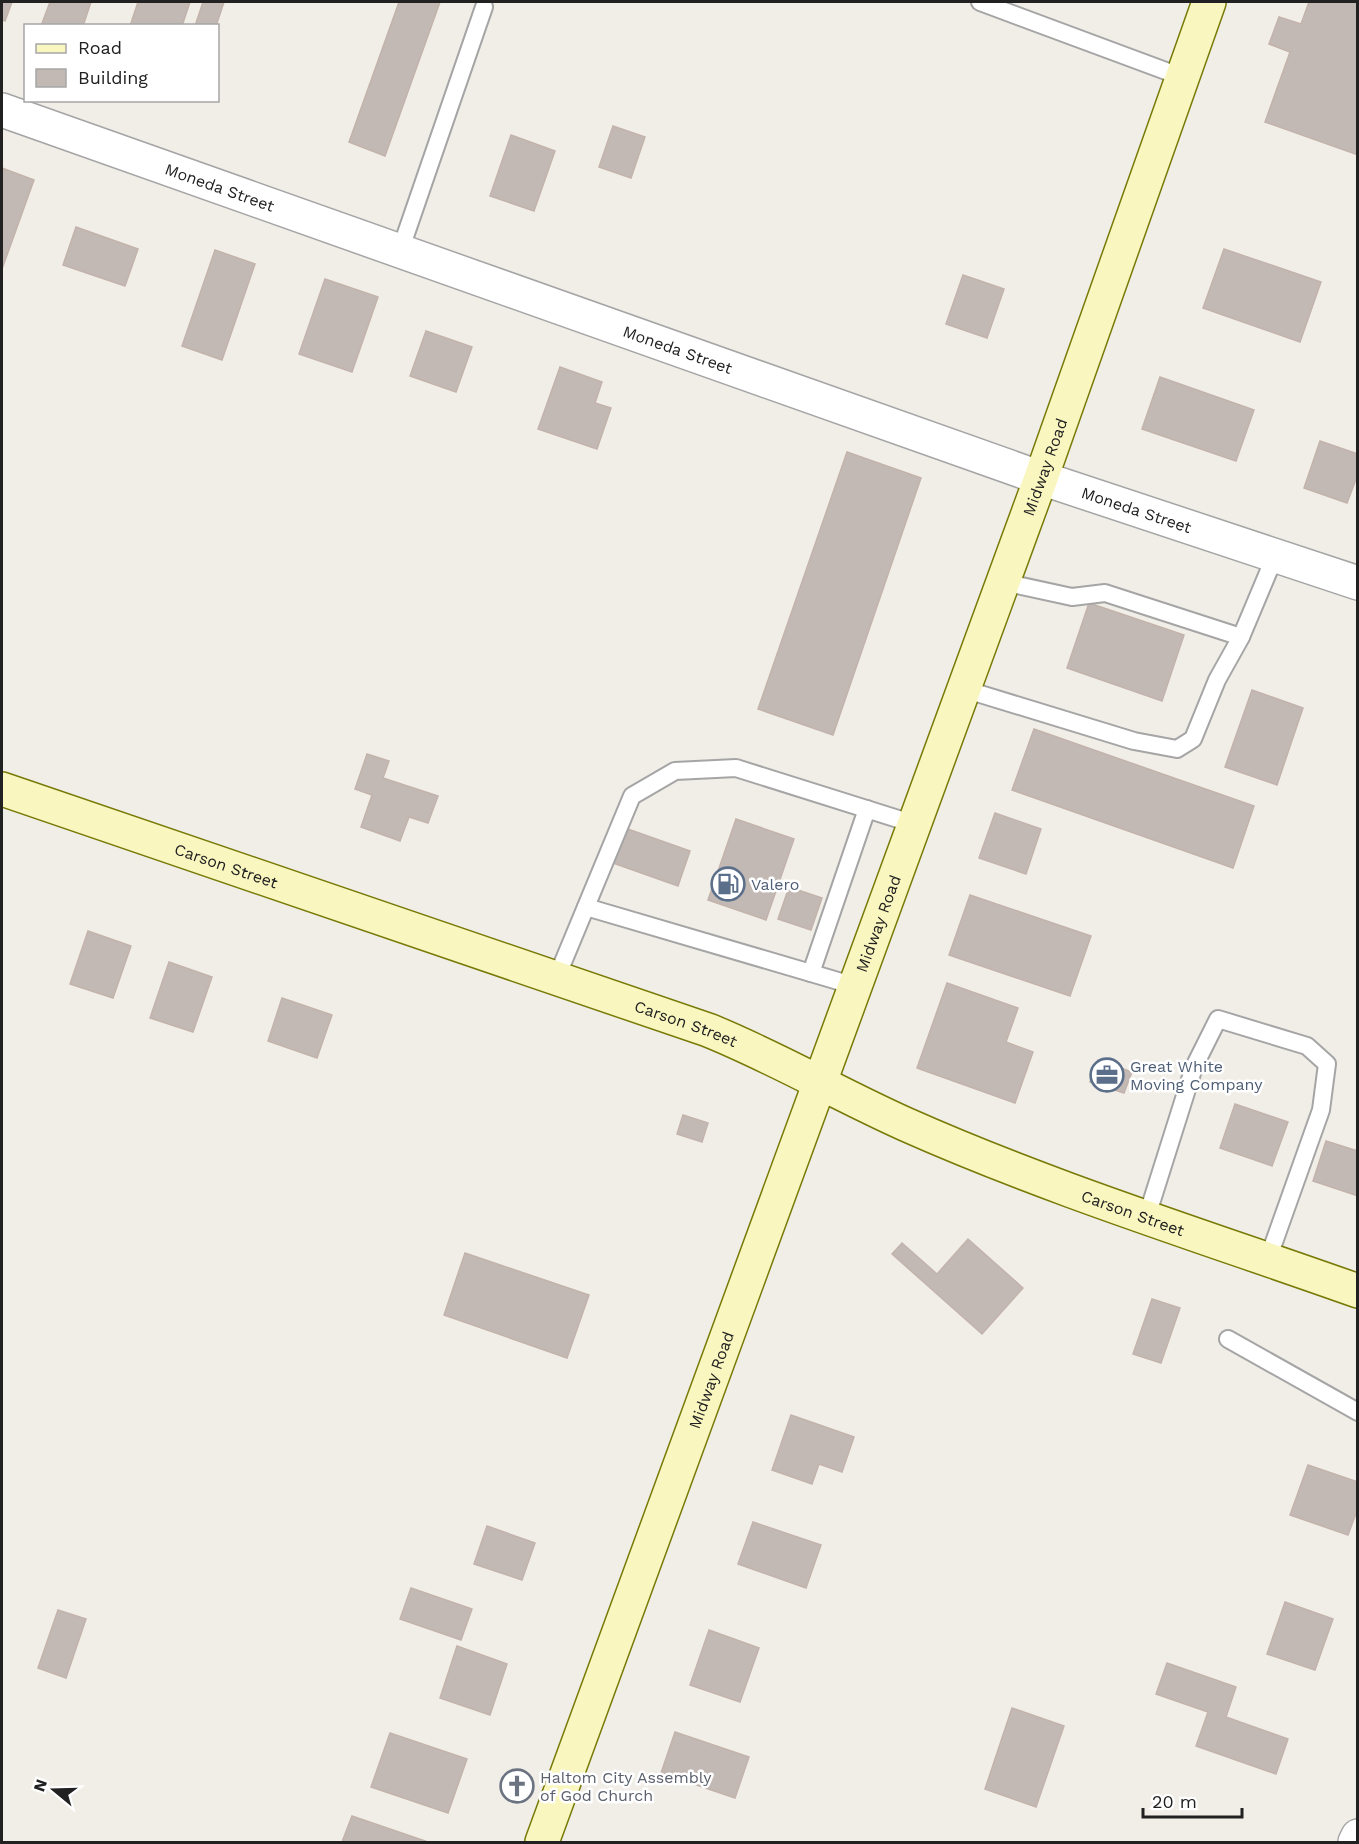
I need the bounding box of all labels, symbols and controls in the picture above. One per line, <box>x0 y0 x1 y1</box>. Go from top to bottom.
legend <box>24 24 219 102</box>
text: Road <box>78 37 122 58</box>
text: Building <box>78 67 148 88</box>
street label: Moneda Street <box>162 159 277 216</box>
street label: Moneda Street <box>620 322 735 378</box>
street label: Midway Road <box>1019 416 1071 519</box>
street label: Moneda Street <box>1079 483 1194 537</box>
street label: Carson Street <box>172 840 281 893</box>
fuel station icon: Valero <box>710 866 746 902</box>
street label: Midway Road <box>852 872 905 975</box>
place label: Valero <box>751 875 799 894</box>
street label: Carson Street <box>632 997 740 1051</box>
office icon: Great White Moving Company <box>1089 1057 1125 1093</box>
place label: Great White Moving Company <box>1130 1057 1263 1094</box>
street label: Carson Street <box>1079 1186 1187 1240</box>
street label: Midway Road <box>685 1329 738 1431</box>
north arrow <box>24 1760 84 1820</box>
church icon: Haltom City Assembly of God Church <box>499 1768 535 1804</box>
place label: Haltom City Assembly of God Church <box>540 1768 712 1805</box>
text: N <box>29 1777 51 1794</box>
scale bar <box>1143 1781 1242 1819</box>
text: 20 m <box>1152 1791 1197 1812</box>

